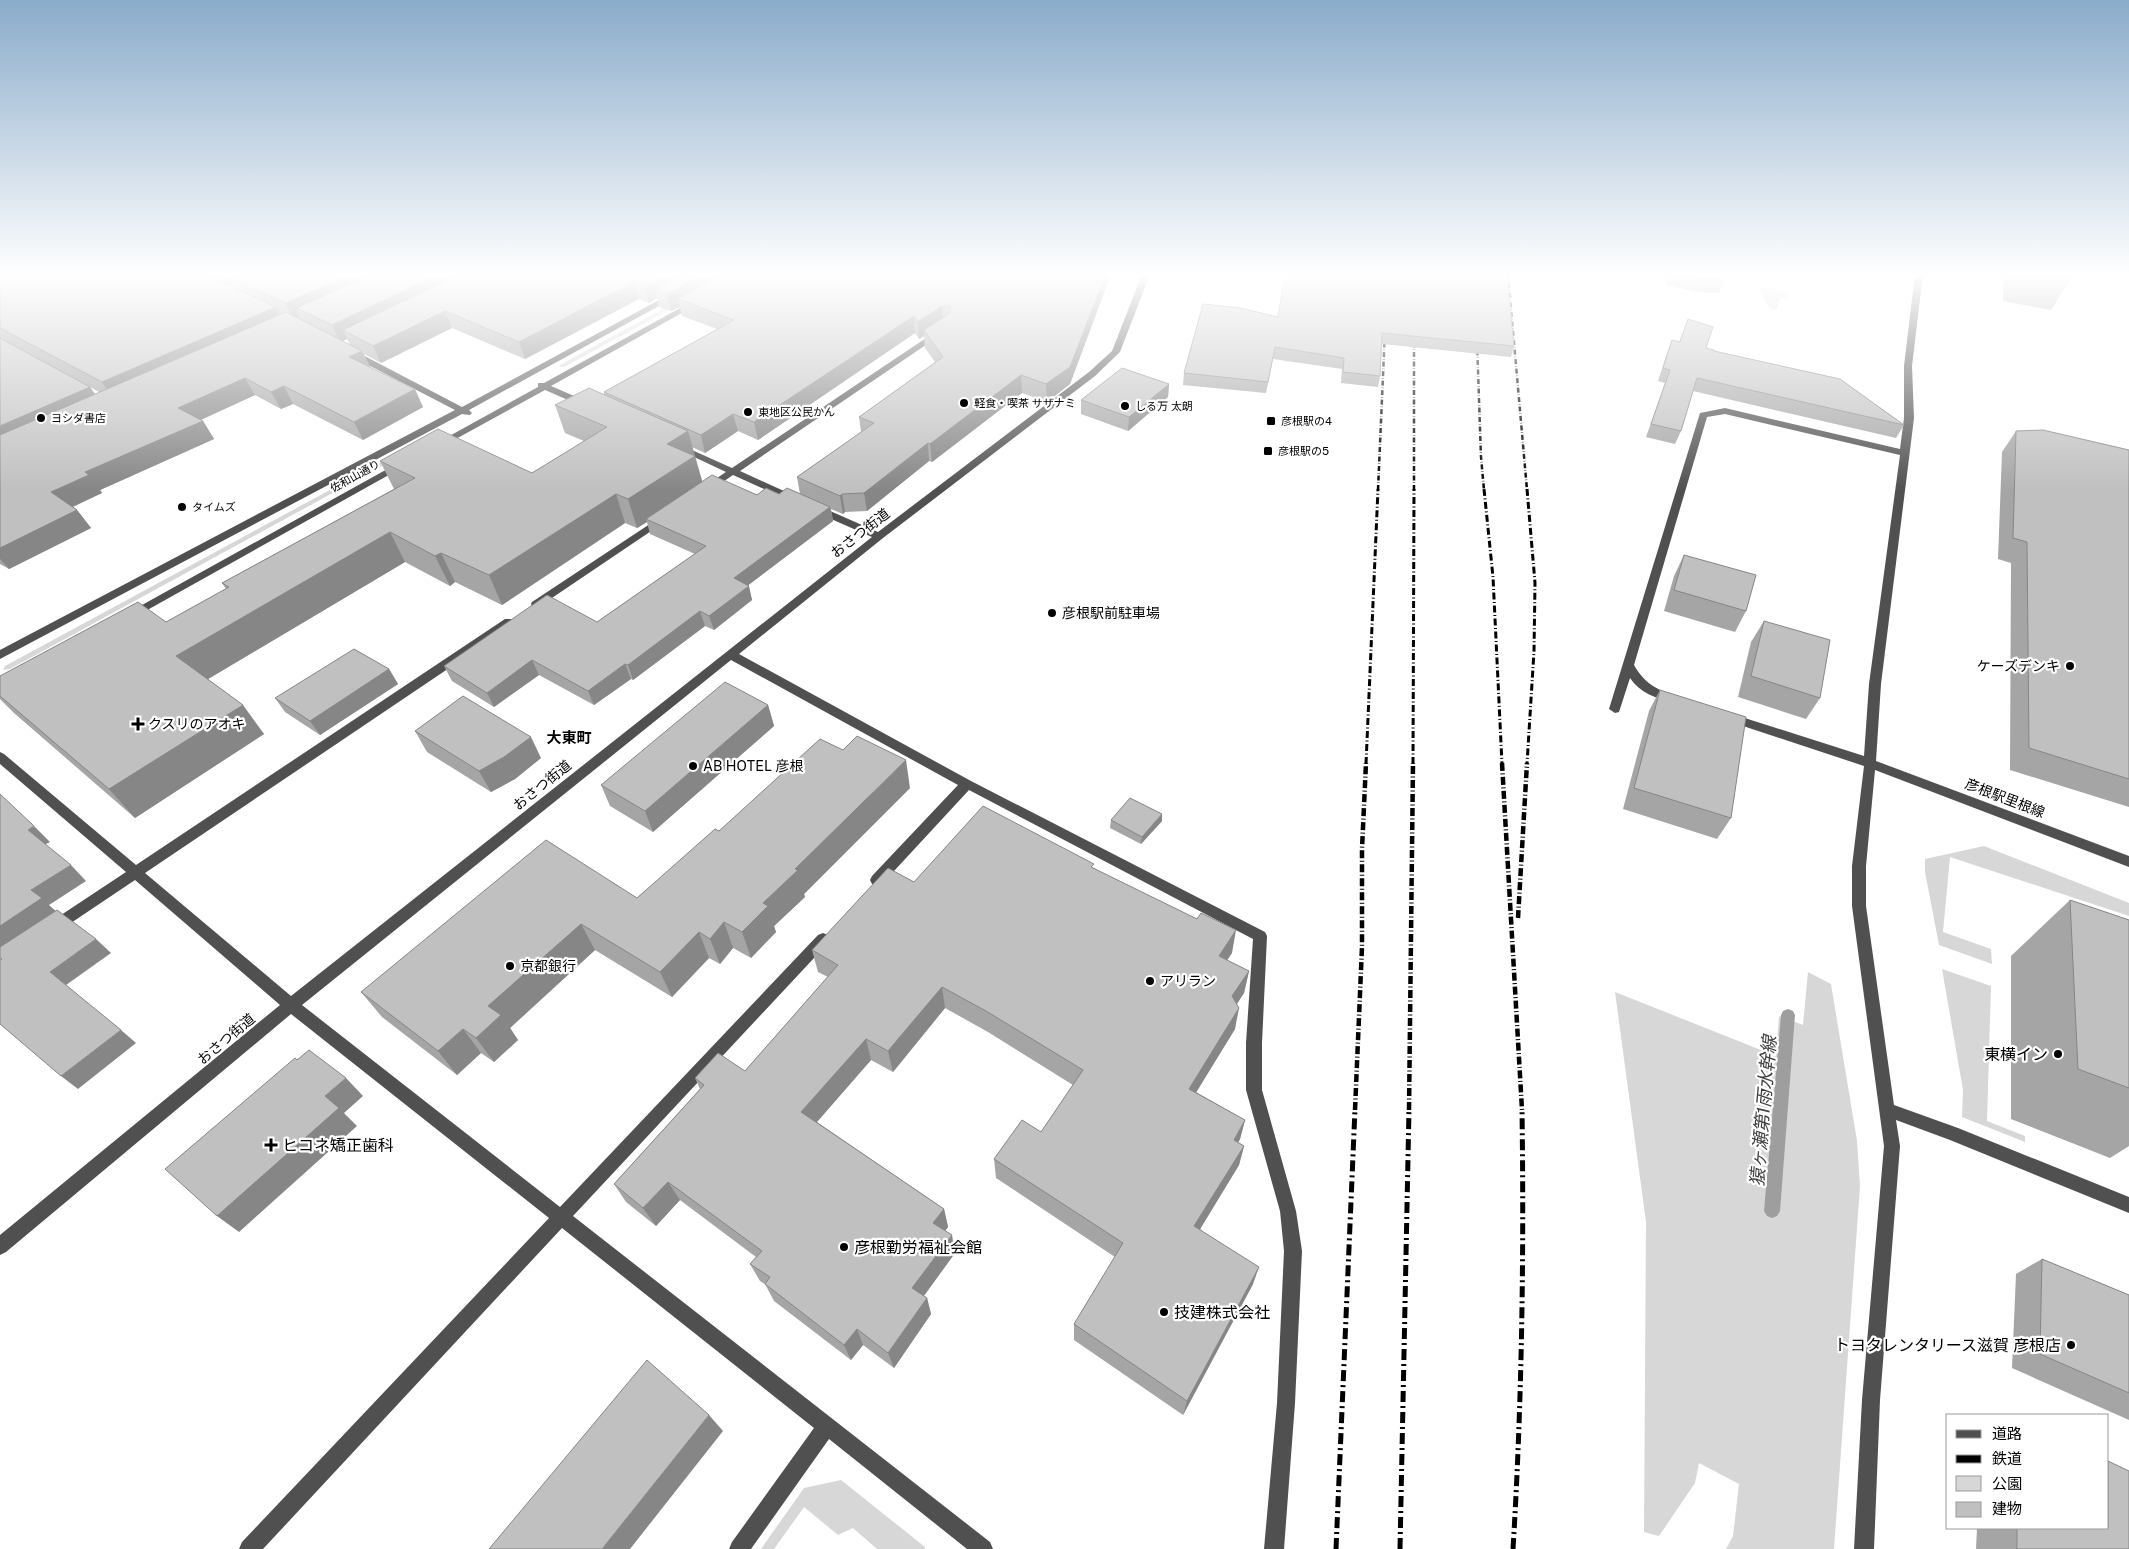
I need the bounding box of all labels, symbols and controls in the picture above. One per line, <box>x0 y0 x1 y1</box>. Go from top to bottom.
marker: 軽食・喫茶 サザナミ <box>958 397 970 409</box>
place label: 軽食・喫茶 サザナミ <box>974 397 1076 409</box>
marker: しる万 太朗 <box>1119 400 1131 412</box>
place label: しる万 太朗 <box>1135 400 1193 412</box>
marker: 東地区公民かん <box>742 406 754 418</box>
place label: 東地区公民かん <box>758 406 835 418</box>
marker: ヨシダ書店 <box>35 412 47 424</box>
place label: ヨシダ書店 <box>51 412 106 424</box>
marker: 彦根駅の4 <box>1265 415 1277 427</box>
place label: 彦根駅の4 <box>1281 415 1332 427</box>
marker: 彦根駅の5 <box>1262 445 1274 457</box>
place label: 彦根駅の5 <box>1278 445 1329 457</box>
street label: 佐和山通り <box>328 457 382 495</box>
marker: タイムズ <box>176 501 188 513</box>
place label: タイムズ <box>192 501 236 513</box>
street label: おさつ街道 <box>827 505 893 561</box>
place label: 彦根駅前駐車場 <box>1062 605 1160 621</box>
marker: 彦根駅前駐車場 <box>1046 607 1058 619</box>
place label: ケーズデンキ <box>1977 658 2060 674</box>
marker: ケーズデンキ <box>2064 660 2076 672</box>
place label: クスリのアオキ <box>148 716 246 732</box>
marker: クスリのアオキ <box>132 718 144 730</box>
district label: 大東町 <box>546 729 592 746</box>
street label: おさつ街道 <box>510 757 574 813</box>
place label: AB HOTEL 彦根 <box>703 758 803 774</box>
marker: AB HOTEL 彦根 <box>687 760 699 772</box>
street label: 彦根駅里根線 <box>1963 775 2047 821</box>
place label: 京都銀行 <box>520 958 576 974</box>
marker: 京都銀行 <box>504 960 516 972</box>
place label: アリラン <box>1160 973 1216 989</box>
marker: アリラン <box>1144 975 1156 987</box>
street label: おさつ街道 <box>194 1010 258 1068</box>
water label: 猿ヶ瀬第1雨水幹線 <box>1746 1033 1780 1187</box>
place label: 東横イン <box>1984 1045 2048 1064</box>
marker: 東横イン <box>2052 1048 2064 1060</box>
place label: ヒコネ矯正歯科 <box>282 1136 394 1155</box>
marker: ヒコネ矯正歯科 <box>264 1138 278 1152</box>
place label: 彦根勤労福祉会館 <box>854 1238 982 1257</box>
marker: 彦根勤労福祉会館 <box>838 1241 850 1253</box>
place label: 技建株式会社 <box>1174 1303 1270 1322</box>
marker: 技建株式会社 <box>1158 1306 1170 1318</box>
place label: トヨタレンタリース滋賀 彦根店 <box>1834 1336 2061 1355</box>
marker: トヨタレンタリース滋賀 彦根店 <box>2065 1339 2077 1351</box>
legend <box>1946 1414 2109 1529</box>
text: 道路 <box>1992 1425 2022 1442</box>
text: 鉄道 <box>1992 1450 2022 1467</box>
text: 公園 <box>1992 1475 2022 1492</box>
text: 建物 <box>1992 1500 2022 1517</box>

